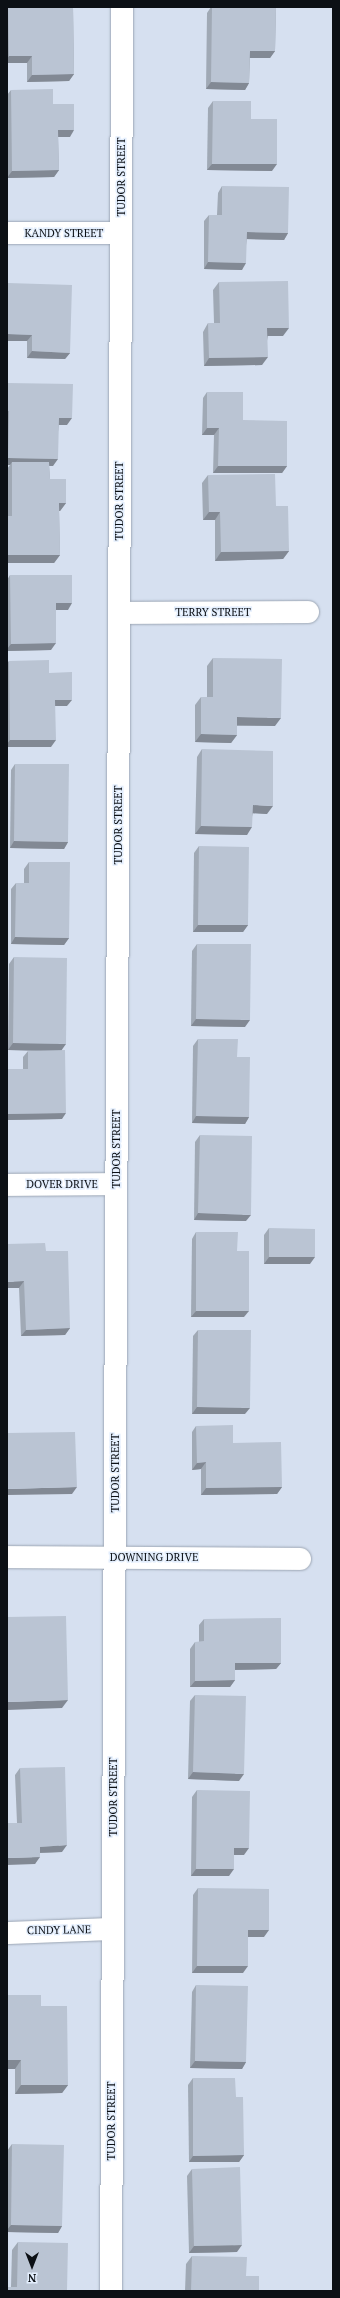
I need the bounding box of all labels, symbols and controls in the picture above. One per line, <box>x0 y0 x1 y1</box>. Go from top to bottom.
street label: TUDOR STREET <box>114 137 128 217</box>
street label: KANDY STREET <box>25 226 103 240</box>
street label: TUDOR STREET <box>112 461 126 541</box>
street label: TERRY STREET <box>175 605 251 619</box>
street label: TUDOR STREET <box>111 785 125 865</box>
street label: TUDOR STREET <box>109 1109 123 1189</box>
street label: DOVER DRIVE <box>26 1177 98 1191</box>
street label: TUDOR STREET <box>108 1433 122 1513</box>
street label: DOWNING DRIVE <box>110 1550 198 1564</box>
street label: TUDOR STREET <box>106 1757 120 1837</box>
street label: CINDY LANE <box>27 1923 91 1937</box>
street label: TUDOR STREET <box>104 2081 118 2161</box>
north arrow <box>12 2246 52 2286</box>
text: N <box>28 2271 36 2285</box>

